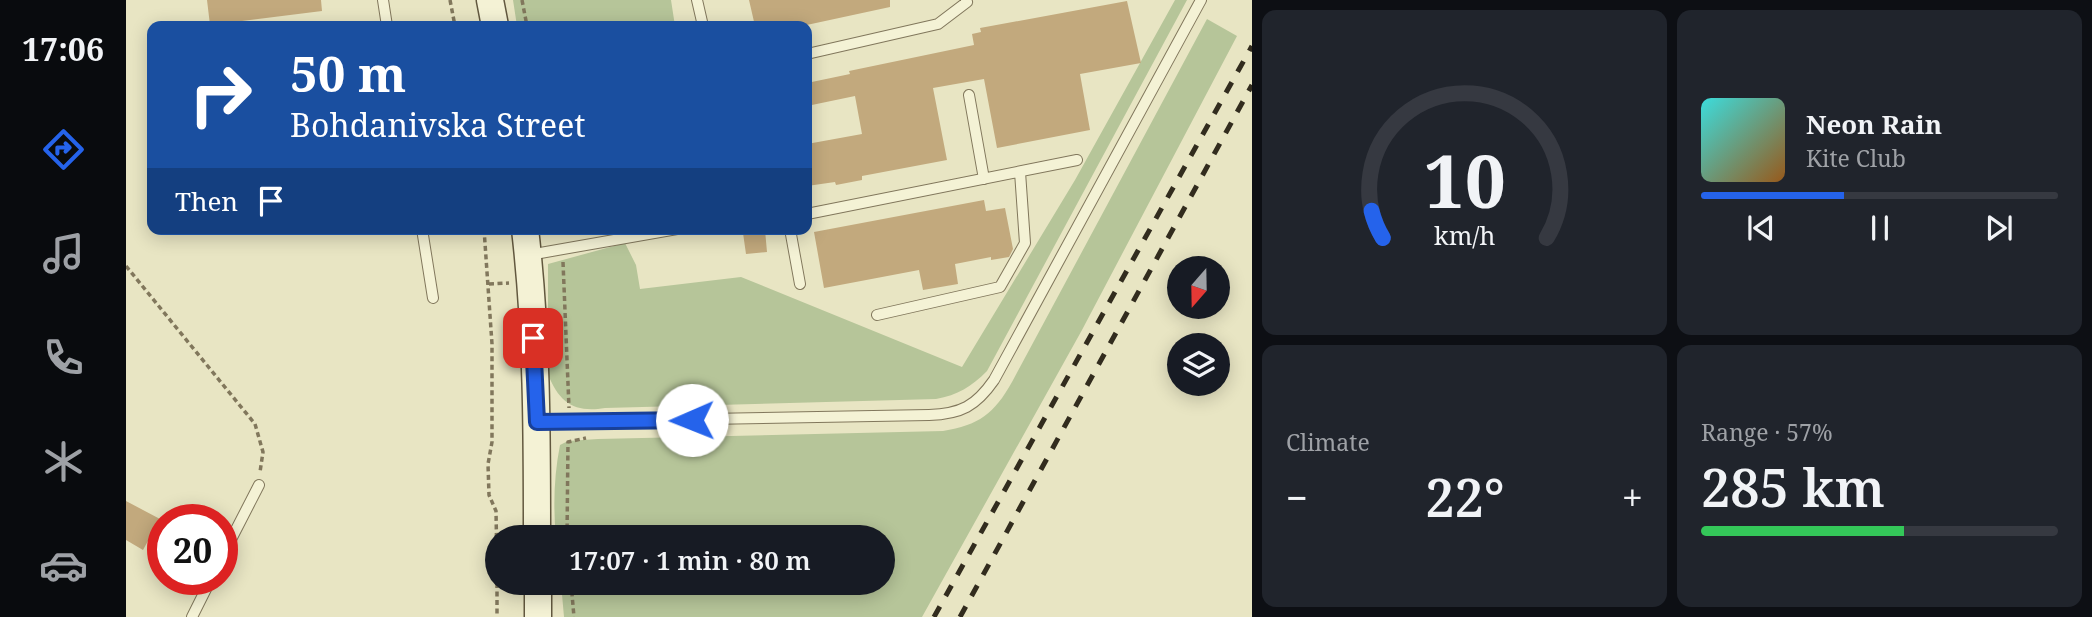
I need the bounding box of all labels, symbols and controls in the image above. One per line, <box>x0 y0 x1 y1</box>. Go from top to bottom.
text: 17:06 <box>22 27 104 70</box>
text: 50 m <box>290 40 406 106</box>
icon: right <box>175 49 266 140</box>
text: Bohdanivska Street <box>290 103 586 146</box>
text: Neon Rain <box>1806 106 1942 142</box>
icon: directions <box>39 125 88 174</box>
text: 10 <box>1423 131 1506 230</box>
text: Kite Club <box>1806 142 1906 174</box>
icon: arrive <box>252 182 290 220</box>
text: Then <box>175 183 238 219</box>
icon: previous <box>1742 209 1780 247</box>
icon: pause <box>1861 209 1899 247</box>
icon: next <box>1980 209 2018 247</box>
text: km/h <box>1434 218 1495 252</box>
icon: music <box>39 229 88 278</box>
north arrow <box>1167 256 1230 318</box>
map controls <box>1167 256 1230 396</box>
pin <box>503 308 563 368</box>
icon: arrive <box>514 319 552 357</box>
icon: phone <box>39 333 88 382</box>
button: layers <box>1167 333 1230 396</box>
position arrow <box>655 383 729 457</box>
text: Range · 57% <box>1701 416 1833 448</box>
text: Climate <box>1286 426 1370 458</box>
icon: climate <box>39 437 88 486</box>
text: 285 km <box>1701 451 1885 522</box>
text: 22° <box>1425 461 1505 532</box>
text: − <box>1286 471 1308 523</box>
text: + <box>1622 471 1643 523</box>
speed limit sign: 20 <box>147 504 238 595</box>
icon: car <box>39 541 88 590</box>
text: 17:07 · 1 min · 80 m <box>569 542 811 578</box>

